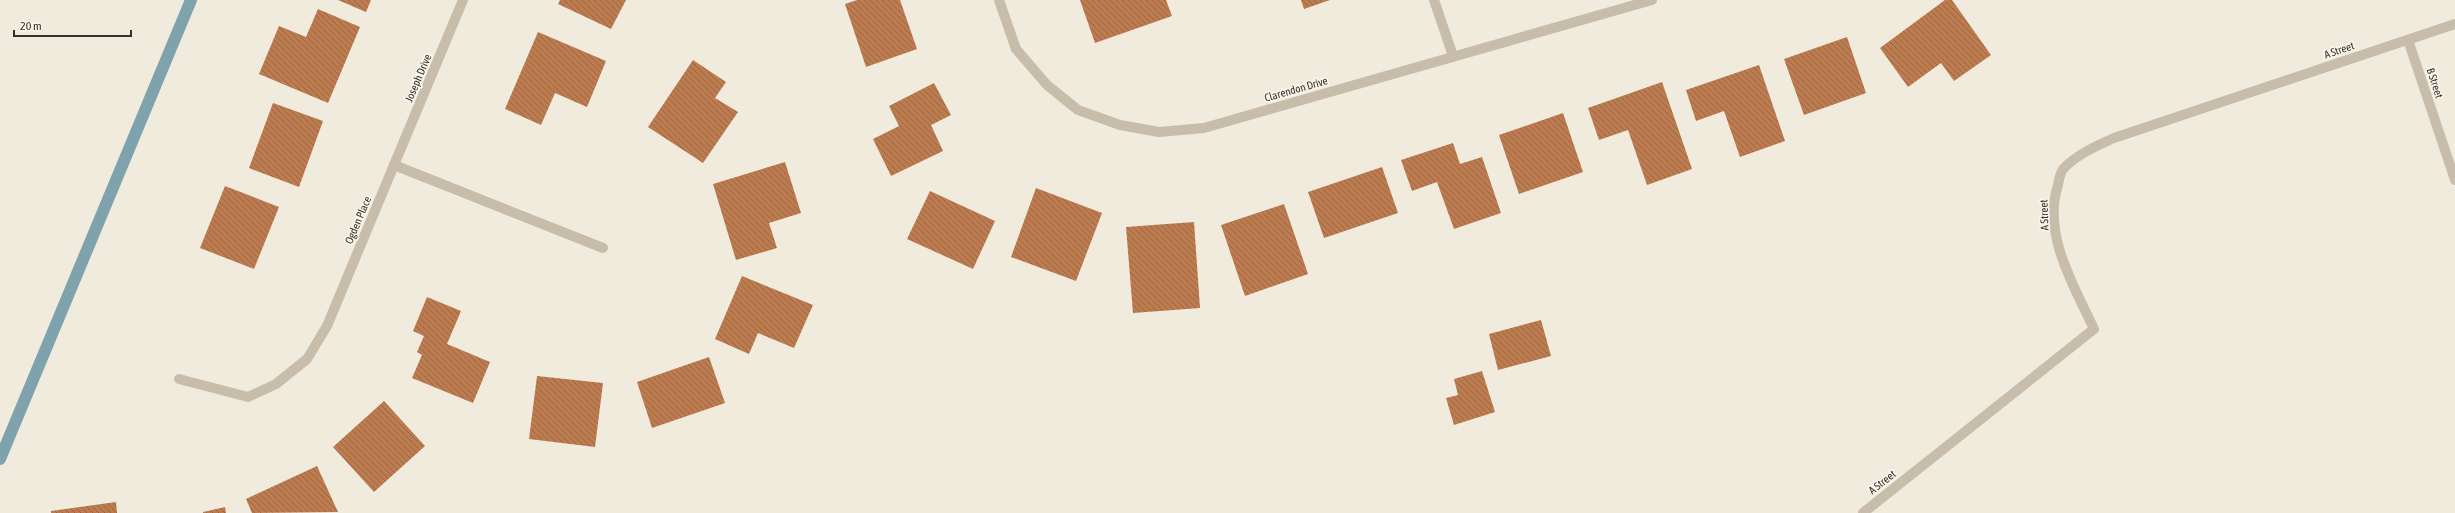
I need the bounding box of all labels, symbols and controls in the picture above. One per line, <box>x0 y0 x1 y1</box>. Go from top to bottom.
scale bar <box>14 12 131 38</box>
text: 20 m <box>20 19 42 33</box>
street label: A Street <box>2322 39 2356 61</box>
street label: Joseph Drive <box>403 52 433 104</box>
street label: B Street <box>2425 66 2445 100</box>
street label: Clarendon Drive <box>1263 74 1329 104</box>
street label: Ogden Place <box>343 194 373 246</box>
street label: A Street <box>2037 199 2051 231</box>
street label: A Street <box>1866 468 1898 496</box>

